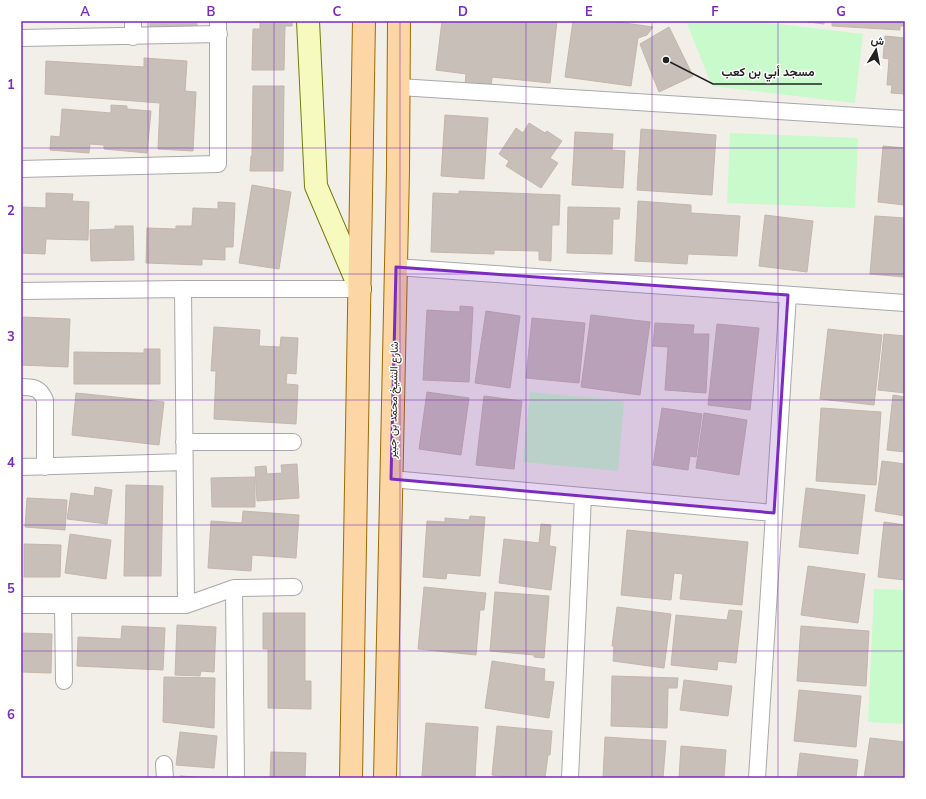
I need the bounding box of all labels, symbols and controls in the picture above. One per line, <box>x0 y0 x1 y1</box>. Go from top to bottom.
text: A <box>80 3 90 21</box>
text: B <box>207 3 216 21</box>
text: C <box>333 3 342 21</box>
text: D <box>458 3 468 21</box>
text: E <box>585 3 593 21</box>
text: F <box>711 3 719 21</box>
text: G <box>836 3 846 21</box>
north arrow <box>856 30 896 70</box>
text: ش <box>870 32 885 49</box>
callout: مسجد أبي بن كعب <box>713 60 822 84</box>
text: مسجد أبي بن كعب <box>722 64 815 82</box>
text: 1 <box>7 76 15 94</box>
text: 2 <box>7 202 15 220</box>
text: 3 <box>7 328 15 346</box>
street label: شارع الشيخ محمد بن جبير <box>385 341 402 460</box>
text: 4 <box>7 454 15 472</box>
text: 5 <box>7 580 15 598</box>
text: 6 <box>7 706 15 724</box>

